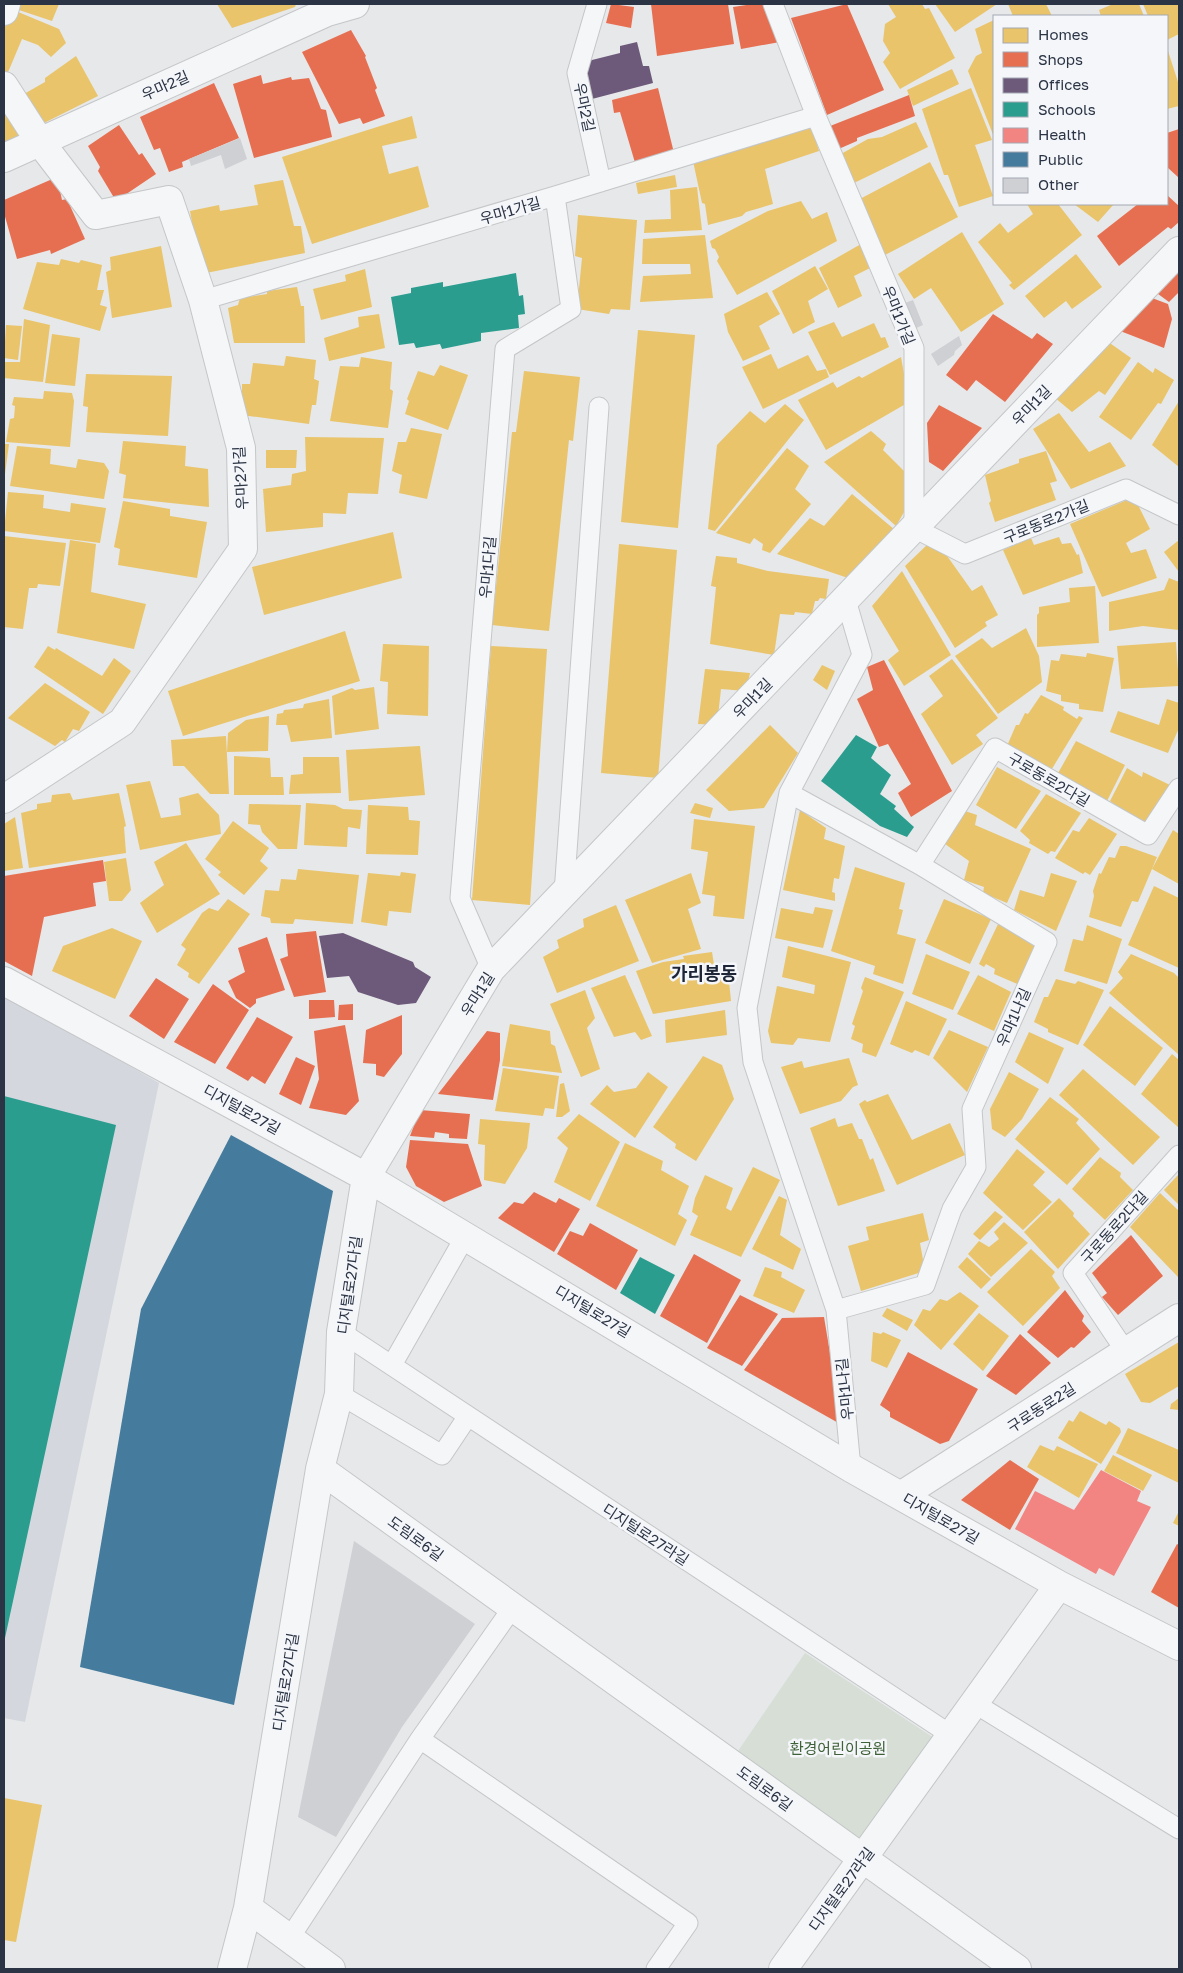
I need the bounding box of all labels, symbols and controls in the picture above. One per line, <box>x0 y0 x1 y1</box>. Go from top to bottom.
legend <box>993 15 1168 205</box>
text: Homes <box>1038 25 1088 43</box>
text: Shops <box>1038 50 1083 68</box>
street label: 우마2길 <box>138 67 192 103</box>
text: Offices <box>1038 75 1089 93</box>
street label: 우마2길 <box>571 81 599 133</box>
text: Schools <box>1038 100 1096 118</box>
text: Health <box>1038 125 1086 143</box>
text: Public <box>1038 150 1083 168</box>
text: Other <box>1038 175 1079 193</box>
street label: 우마1가길 <box>477 193 543 227</box>
street label: 우마1가길 <box>879 283 919 347</box>
street label: 우마1길 <box>1008 381 1054 429</box>
street label: 우마2가길 <box>229 446 251 510</box>
street label: 구로동로2가길 <box>1000 496 1092 546</box>
street label: 우마1다길 <box>475 535 499 599</box>
street label: 우마1길 <box>729 674 775 722</box>
street label: 구로동로2다길 <box>1005 748 1093 810</box>
district label: 가리봉동 <box>671 962 737 984</box>
street label: 우마1길 <box>456 969 498 1019</box>
street label: 우마1나길 <box>992 985 1034 1049</box>
street label: 디지털로27길 <box>200 1080 284 1138</box>
street label: 구로동로2다길 <box>1077 1187 1151 1267</box>
street label: 디지털로27다길 <box>333 1235 365 1335</box>
street label: 디지털로27길 <box>552 1281 634 1341</box>
street label: 우마1나길 <box>832 1357 856 1421</box>
street label: 구로동로2길 <box>1004 1378 1078 1436</box>
street label: 디지털로27길 <box>899 1489 983 1547</box>
street label: 디지털로27라길 <box>599 1499 693 1569</box>
street label: 도림로6길 <box>385 1512 447 1564</box>
street label: 디지털로27다길 <box>268 1631 302 1733</box>
park label: 환경어린이공원 <box>790 1739 886 1757</box>
street label: 도림로6길 <box>734 1762 796 1814</box>
street label: 디지털로27라길 <box>804 1843 878 1935</box>

